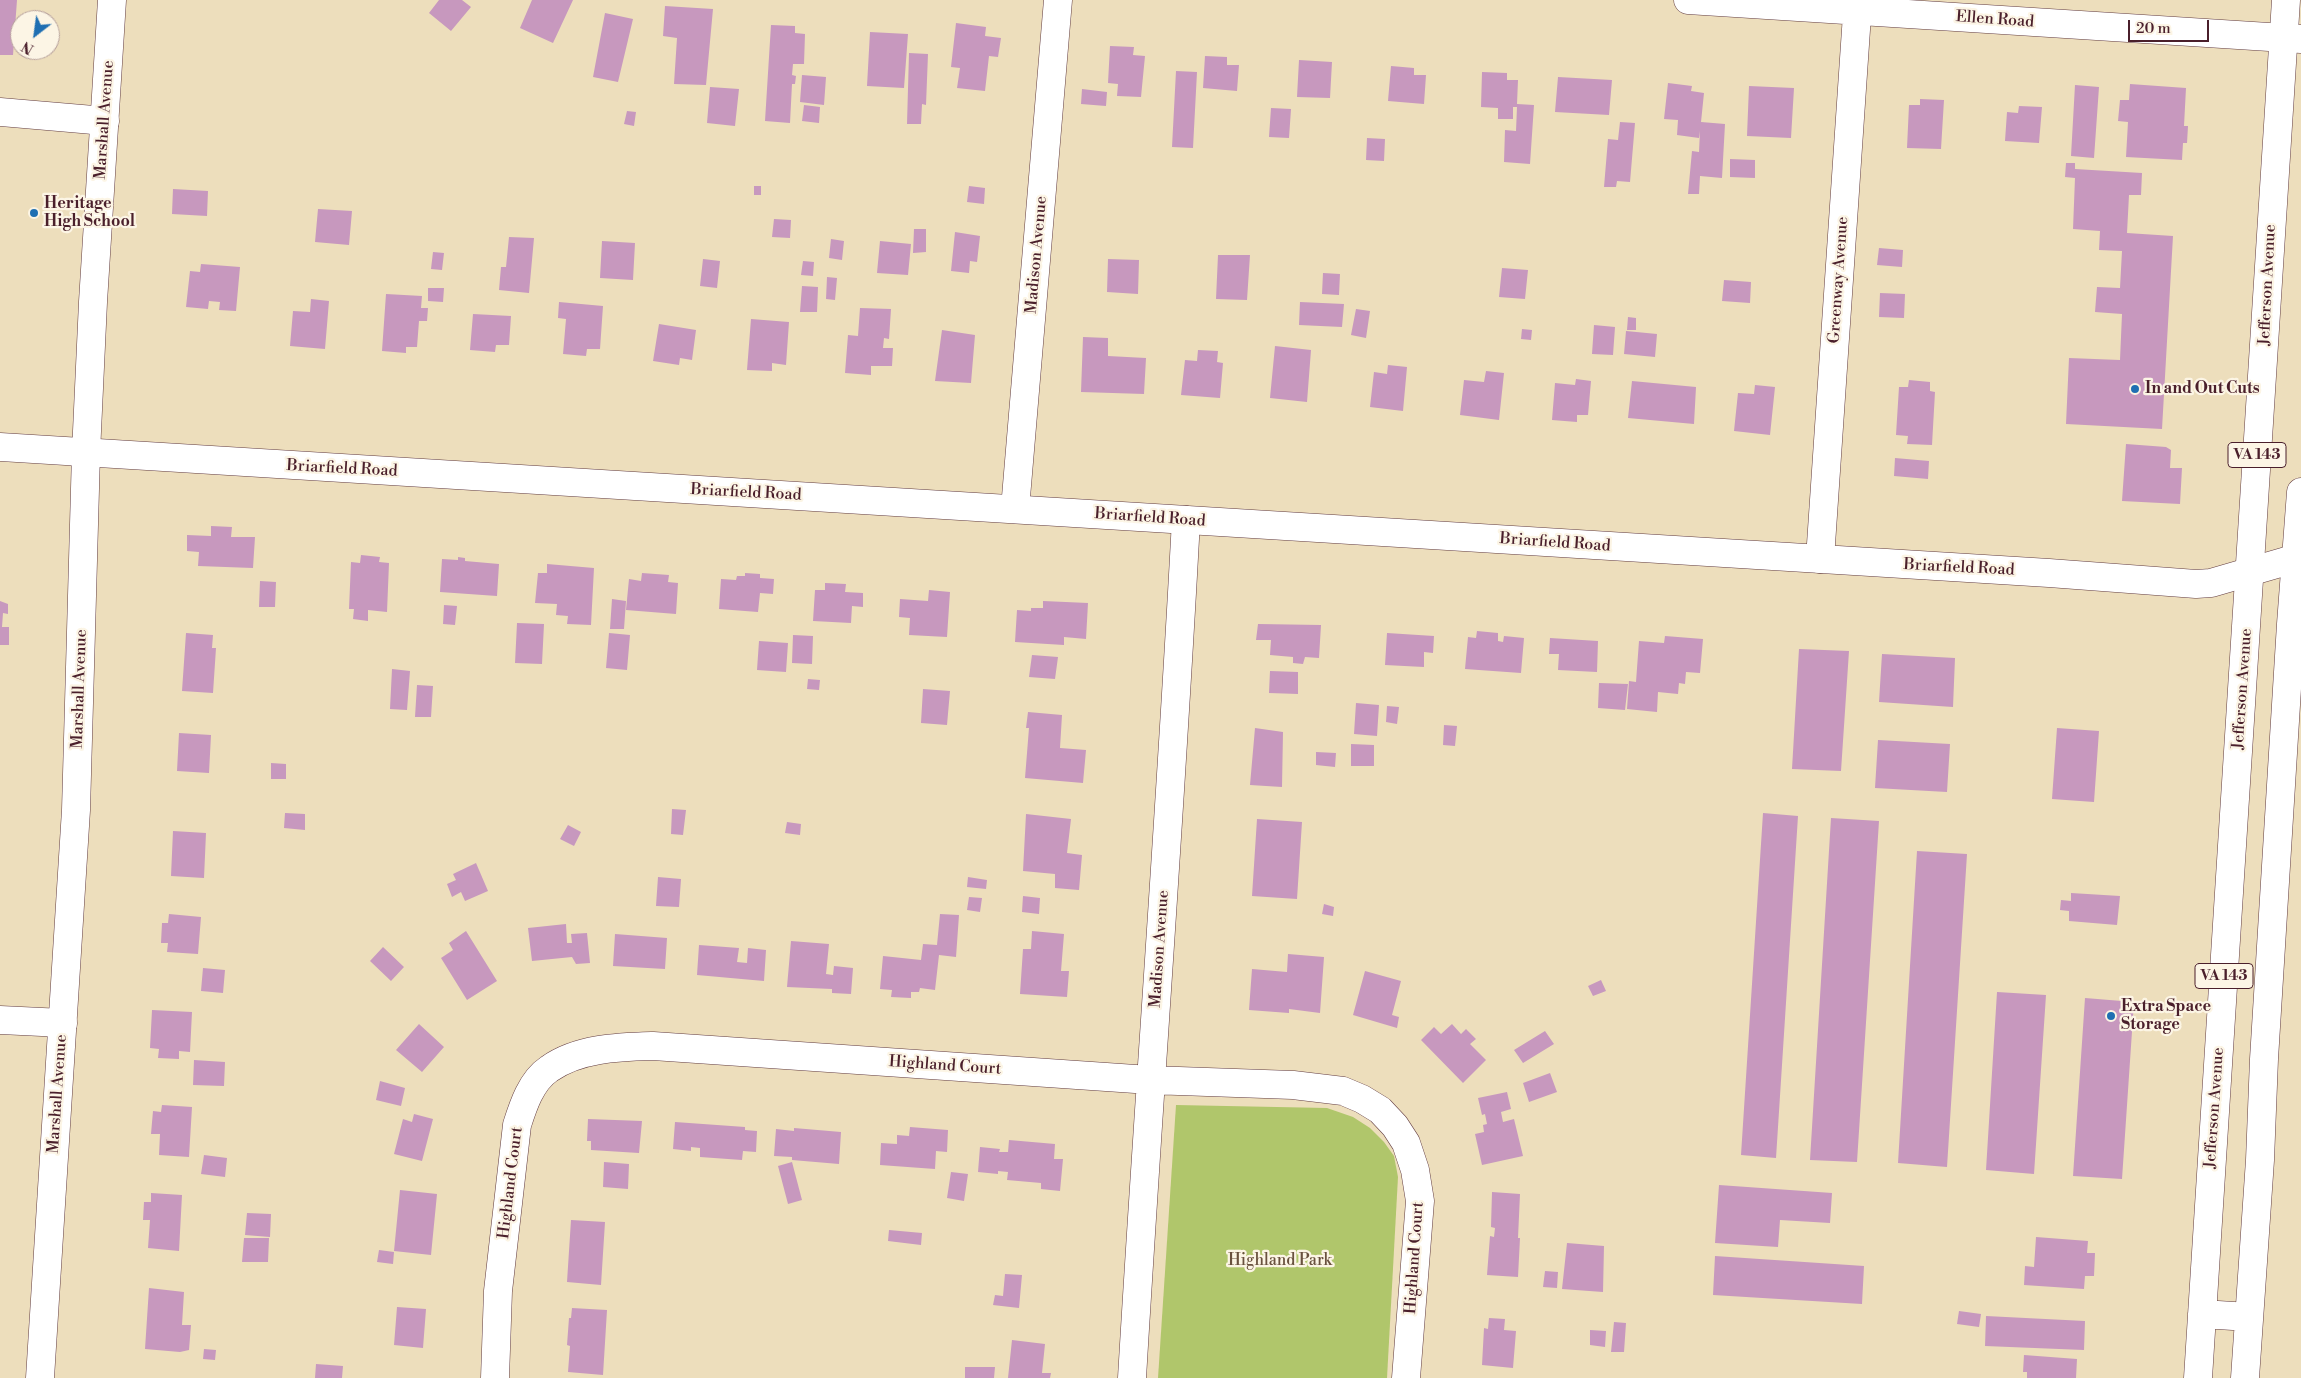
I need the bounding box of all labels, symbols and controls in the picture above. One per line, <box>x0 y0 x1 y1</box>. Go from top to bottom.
street label: Ellen Road <box>1955 8 2035 32</box>
north arrow <box>10 10 60 60</box>
scale bar <box>2131 10 2212 42</box>
text: 20 m <box>2136 19 2171 38</box>
text: N <box>19 37 37 58</box>
street label: Marshall Avenue <box>91 60 119 180</box>
place label: Heritage High School <box>44 194 135 232</box>
street label: Madison Avenue <box>1022 195 1052 315</box>
marker: Heritage High School <box>28 207 40 219</box>
street label: Greenway Avenue <box>1825 216 1853 344</box>
street label: Jefferson Avenue <box>2255 224 2281 346</box>
place label: In and Out Cuts <box>2145 379 2260 399</box>
marker: In and Out Cuts <box>2129 383 2141 395</box>
road number: VA 143 <box>2228 442 2286 468</box>
street label: Briarfield Road <box>286 457 398 481</box>
street label: Briarfield Road <box>690 481 802 505</box>
street label: Briarfield Road <box>1094 505 1206 531</box>
street label: Briarfield Road <box>1499 530 1611 556</box>
street label: Briarfield Road <box>1903 556 2015 580</box>
street label: Jefferson Avenue <box>2229 628 2257 750</box>
street label: Marshall Avenue <box>68 629 92 749</box>
street label: Madison Avenue <box>1146 889 1174 1009</box>
road number: VA 143 <box>2195 964 2253 988</box>
place label: Extra Space Storage <box>2121 997 2211 1035</box>
marker: Extra Space Storage <box>2105 1010 2117 1022</box>
street label: Marshall Avenue <box>44 1034 72 1154</box>
street label: Jefferson Avenue <box>2201 1047 2229 1169</box>
street label: Highland Court <box>888 1052 1002 1080</box>
street label: Highland Court <box>495 1126 527 1240</box>
street label: Highland Court <box>1401 1201 1429 1315</box>
park label: Highland Park <box>1228 1251 1332 1271</box>

